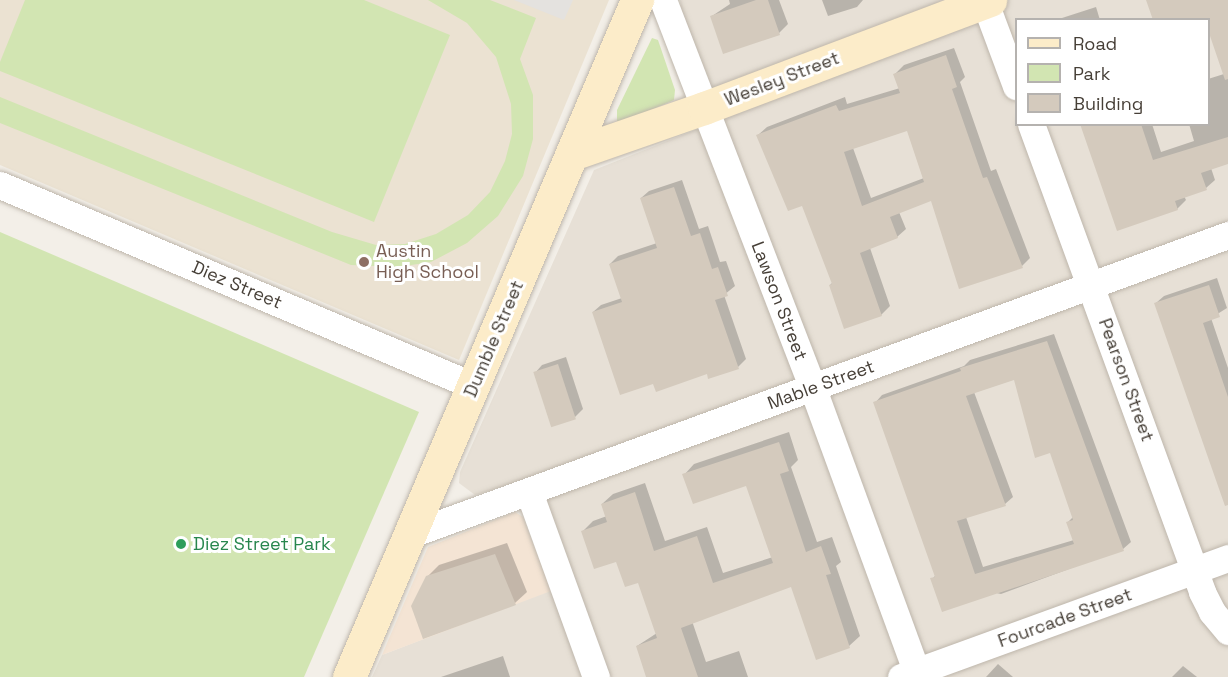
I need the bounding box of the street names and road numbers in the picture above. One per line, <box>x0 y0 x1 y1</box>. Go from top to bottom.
street label: Wesley Street <box>721 47 843 111</box>
street label: Lawson Street <box>746 238 812 364</box>
street label: Diez Street <box>189 256 285 314</box>
street label: Dumble Street <box>460 277 528 401</box>
street label: Pearson Street <box>1094 315 1158 445</box>
street label: Mable Street <box>765 356 877 414</box>
street label: Fourcade Street <box>995 584 1135 652</box>

